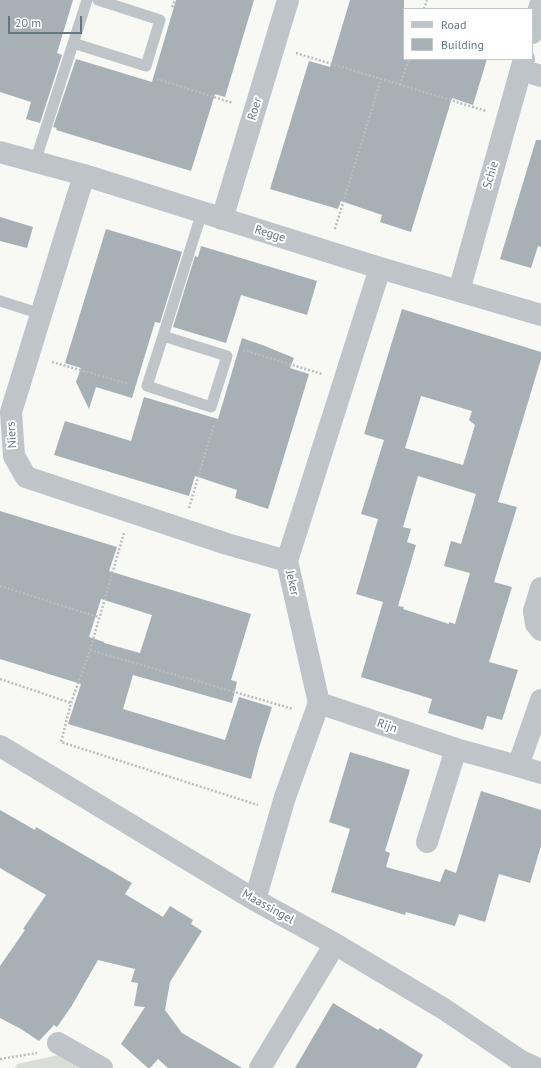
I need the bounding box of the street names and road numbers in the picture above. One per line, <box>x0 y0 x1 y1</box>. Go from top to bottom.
street label: Roer <box>245 96 265 122</box>
street label: Schie <box>480 160 502 190</box>
street label: Regge <box>253 223 287 245</box>
street label: Niers <box>4 421 20 449</box>
street label: Jeker <box>282 569 302 597</box>
street label: Rijn <box>375 716 399 736</box>
street label: Maassingel <box>239 887 297 927</box>

